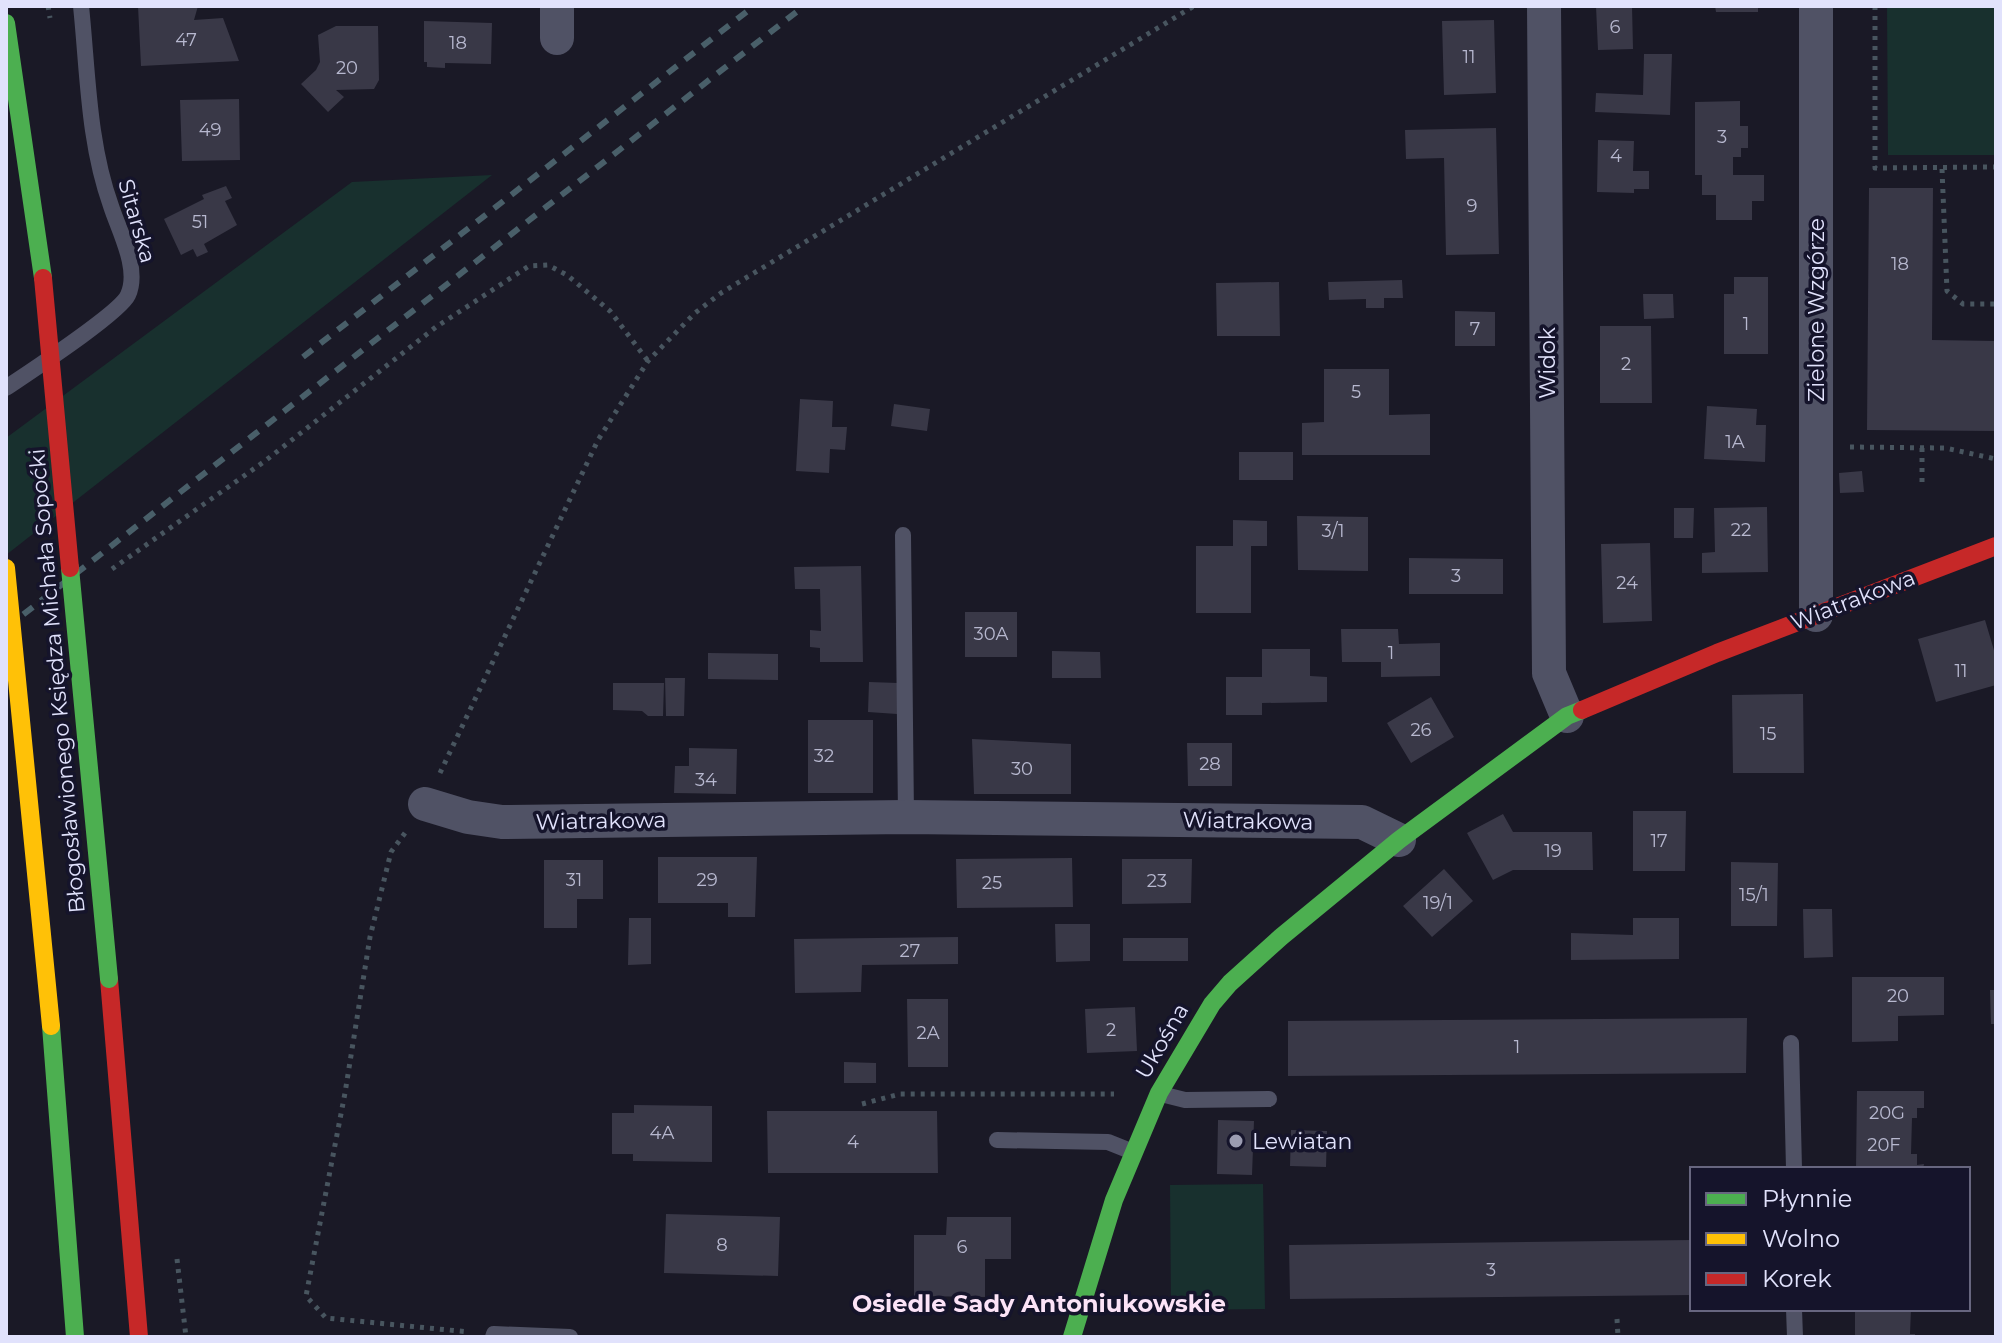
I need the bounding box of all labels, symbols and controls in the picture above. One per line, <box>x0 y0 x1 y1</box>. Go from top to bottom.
house number: 6 <box>1610 16 1621 38</box>
house number: 47 <box>175 29 197 51</box>
house number: 18 <box>449 32 467 54</box>
house number: 11 <box>1463 46 1476 68</box>
house number: 20 <box>336 57 358 79</box>
house number: 49 <box>199 119 221 141</box>
house number: 3 <box>1717 126 1727 148</box>
house number: 4 <box>1610 145 1622 167</box>
street label: Sitarska <box>112 176 162 266</box>
house number: 9 <box>1467 195 1478 217</box>
house number: 51 <box>192 211 208 233</box>
street label: Zielone Wzgórze <box>1803 218 1830 402</box>
house number: 18 <box>1891 253 1909 275</box>
house number: 1 <box>1743 313 1749 335</box>
house number: 7 <box>1470 318 1480 340</box>
street label: Widok <box>1534 326 1561 399</box>
house number: 2 <box>1621 353 1631 375</box>
house number: 5 <box>1351 381 1361 403</box>
house number: 1A <box>1725 431 1745 453</box>
street label: Błogosławionego Księdza Michała Sopoćki <box>23 448 91 914</box>
house number: 22 <box>1731 519 1751 541</box>
house number: 3/1 <box>1321 520 1345 542</box>
street label: Wiatrakowa <box>1787 564 1919 636</box>
house number: 3 <box>1451 565 1461 587</box>
house number: 24 <box>1616 572 1638 594</box>
house number: 30A <box>974 623 1009 645</box>
house number: 1 <box>1388 642 1394 664</box>
house number: 11 <box>1955 660 1968 682</box>
house number: 26 <box>1410 719 1432 741</box>
house number: 15 <box>1760 723 1776 745</box>
house number: 32 <box>814 745 834 767</box>
house number: 28 <box>1199 753 1221 775</box>
house number: 30 <box>1011 758 1033 780</box>
house number: 34 <box>695 769 717 791</box>
street label: Wiatrakowa <box>535 806 667 836</box>
street label: Wiatrakowa <box>1182 806 1314 836</box>
house number: 17 <box>1650 830 1668 852</box>
house number: 19 <box>1544 840 1562 862</box>
house number: 31 <box>566 869 582 891</box>
house number: 29 <box>696 869 718 891</box>
house number: 23 <box>1147 870 1167 892</box>
house number: 25 <box>982 872 1002 894</box>
house number: 15/1 <box>1739 884 1769 906</box>
house number: 19/1 <box>1423 892 1453 914</box>
house number: 27 <box>900 940 920 962</box>
house number: 20 <box>1887 985 1909 1007</box>
street label: Ukośna <box>1130 999 1194 1083</box>
house number: 2 <box>1106 1019 1116 1041</box>
house number: 2A <box>916 1022 940 1044</box>
house number: 1 <box>1514 1036 1520 1058</box>
house number: 20G <box>1869 1102 1905 1124</box>
house number: 4A <box>650 1122 674 1144</box>
place label: Lewiatan <box>1252 1128 1352 1155</box>
house number: 4 <box>847 1131 859 1153</box>
marker: Lewiatan <box>1227 1132 1245 1150</box>
house number: 20F <box>1867 1134 1901 1156</box>
legend <box>1690 1167 1970 1311</box>
text: Płynnie <box>1762 1184 1852 1213</box>
text: Wolno <box>1762 1224 1840 1253</box>
house number: 8 <box>716 1234 728 1256</box>
house number: 6 <box>957 1236 968 1258</box>
house number: 3 <box>1486 1259 1496 1281</box>
text: Korek <box>1762 1264 1832 1293</box>
district label: Osiedle Sady Antoniukowskie <box>852 1289 1226 1318</box>

